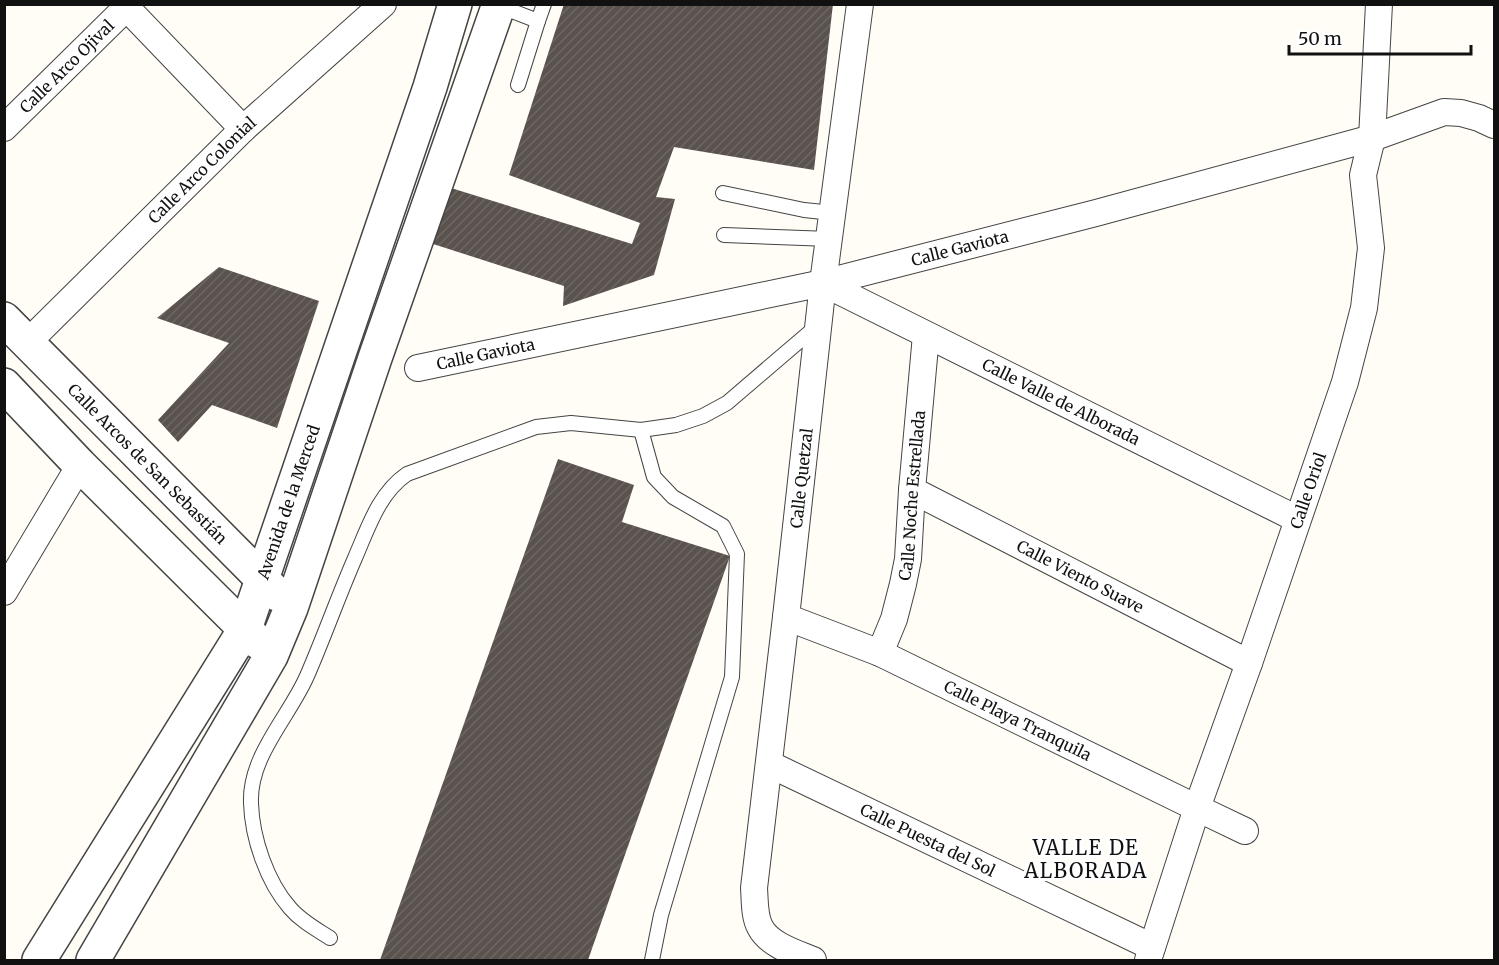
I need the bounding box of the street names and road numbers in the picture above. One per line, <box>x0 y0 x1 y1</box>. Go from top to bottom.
street label: Calle Arco Ojival <box>15 15 118 117</box>
street label: Calle Arco Colonial <box>144 112 260 228</box>
street label: Calle Gaviota <box>909 226 1011 270</box>
street label: Calle Gaviota <box>435 334 537 374</box>
street label: Calle Valle de Alborada <box>979 354 1144 449</box>
street label: Calle Arcos de San Sebastián <box>64 379 232 549</box>
street label: Calle Noche Estrellada <box>894 409 929 582</box>
street label: Avenida de la Merced <box>252 422 324 583</box>
street label: Calle Quetzal <box>786 427 817 529</box>
street label: Calle Oriol <box>1286 450 1330 531</box>
street label: Calle Viento Suave <box>1013 535 1147 617</box>
street label: Calle Playa Tranquila <box>941 676 1095 765</box>
street label: Calle Puesta del Sol <box>857 799 999 881</box>

